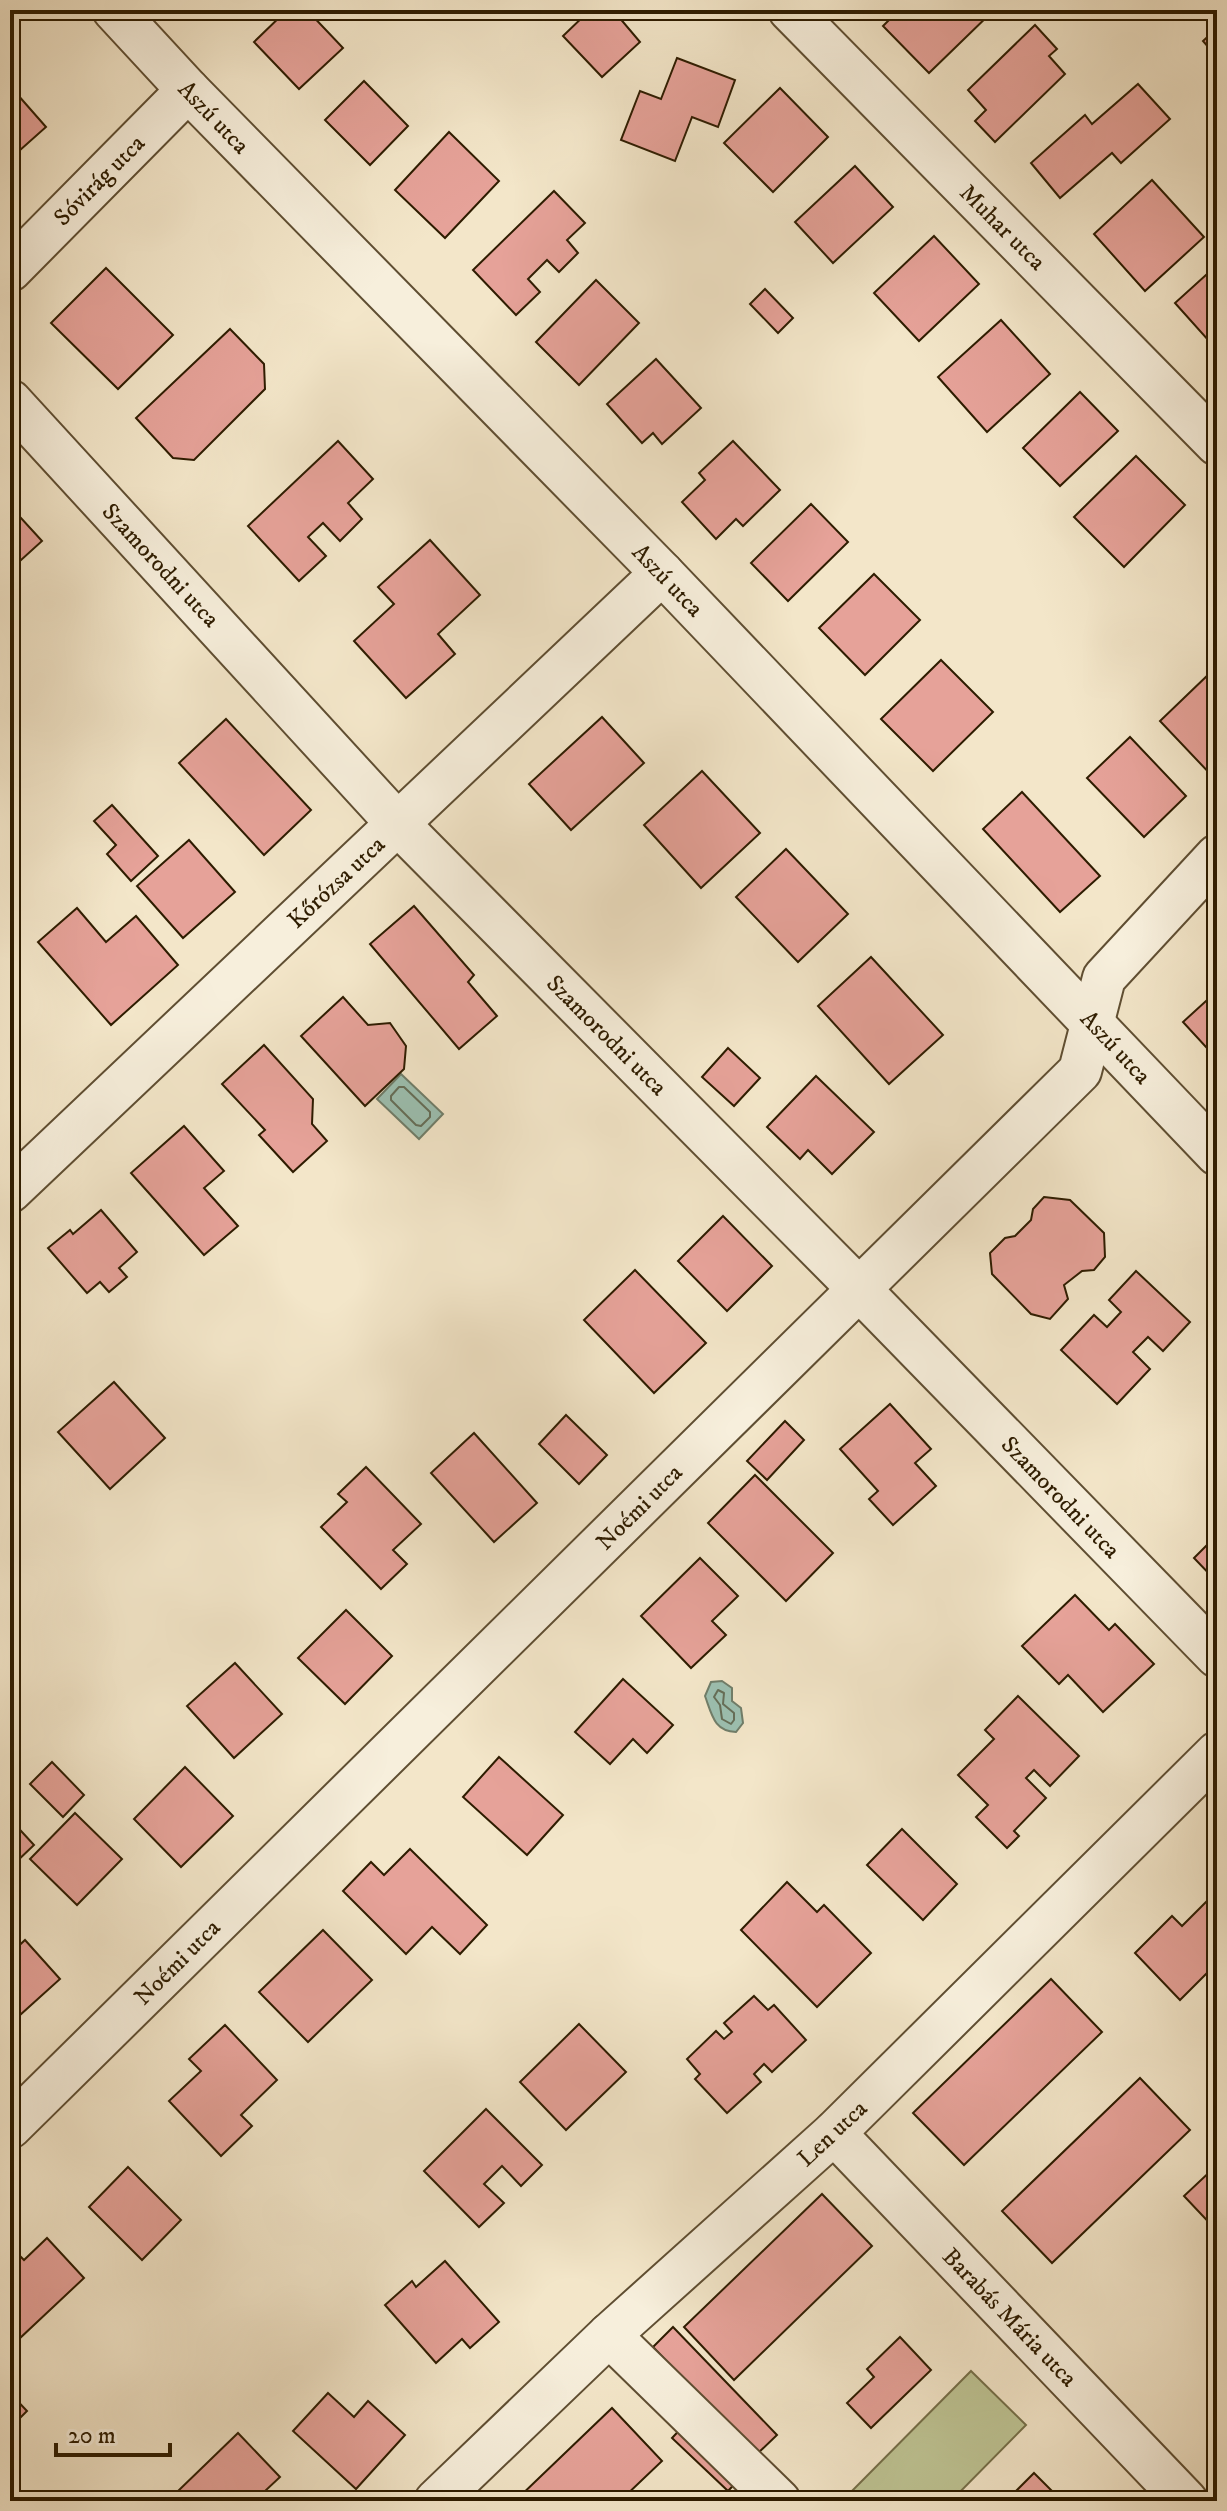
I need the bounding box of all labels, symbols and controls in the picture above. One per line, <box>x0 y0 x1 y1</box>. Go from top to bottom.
street label: Aszú utca <box>171 75 256 161</box>
street label: Sóvirág utca <box>48 128 152 233</box>
street label: Muhar utca <box>953 178 1052 278</box>
street label: Szamorodni utca <box>95 497 226 635</box>
street label: Aszú utca <box>625 538 710 624</box>
street label: Kőrózsa utca <box>282 829 392 935</box>
street label: Szamorodni utca <box>540 969 674 1103</box>
street label: Aszú utca <box>1074 1004 1158 1091</box>
street label: Szamorodni utca <box>994 1430 1127 1566</box>
street label: Noémi utca <box>590 1458 690 1557</box>
street label: Noémi utca <box>128 1913 228 2012</box>
street label: Len utca <box>791 2093 874 2174</box>
street label: Barabás Mária utca <box>935 2242 1084 2394</box>
scale bar <box>56 2407 170 2457</box>
text: 20 m <box>68 2421 116 2451</box>

